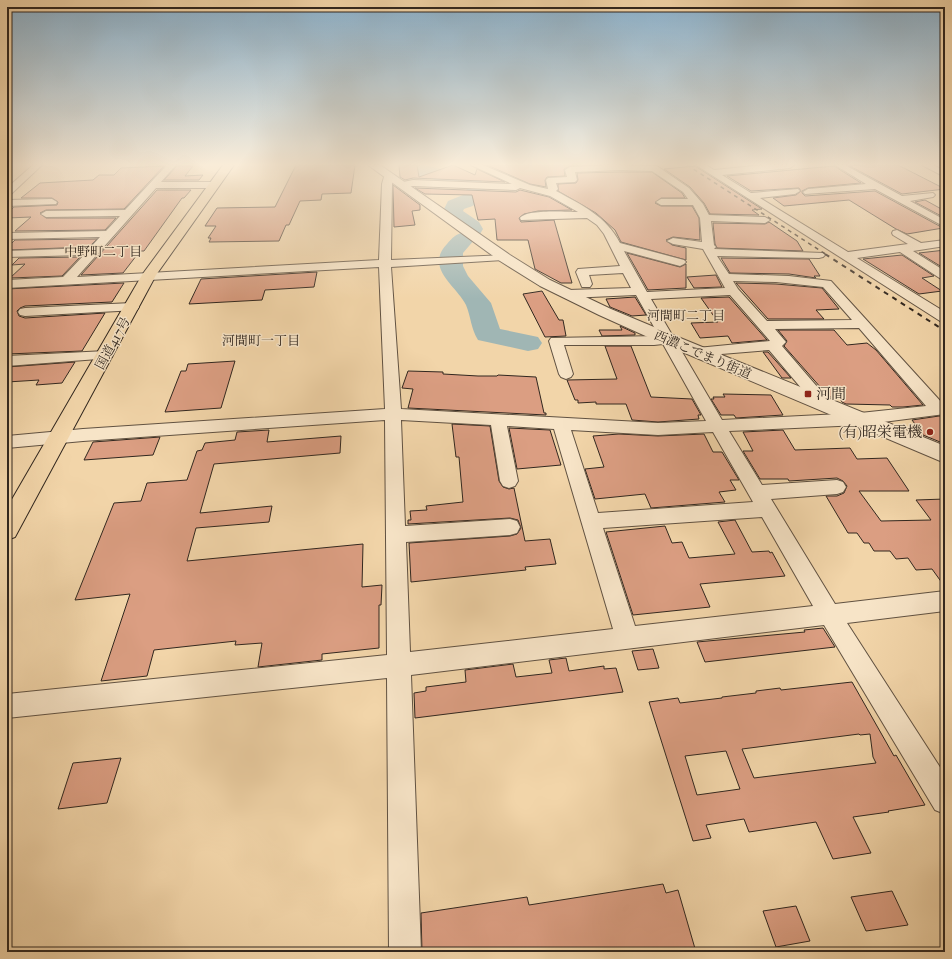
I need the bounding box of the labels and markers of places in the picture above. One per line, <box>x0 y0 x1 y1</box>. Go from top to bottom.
place label: 河間 <box>816 385 846 403</box>
marker: 河間 <box>803 389 813 399</box>
place label: (有)昭栄電機 <box>839 423 922 441</box>
marker: (有)昭栄電機 <box>925 427 935 437</box>

